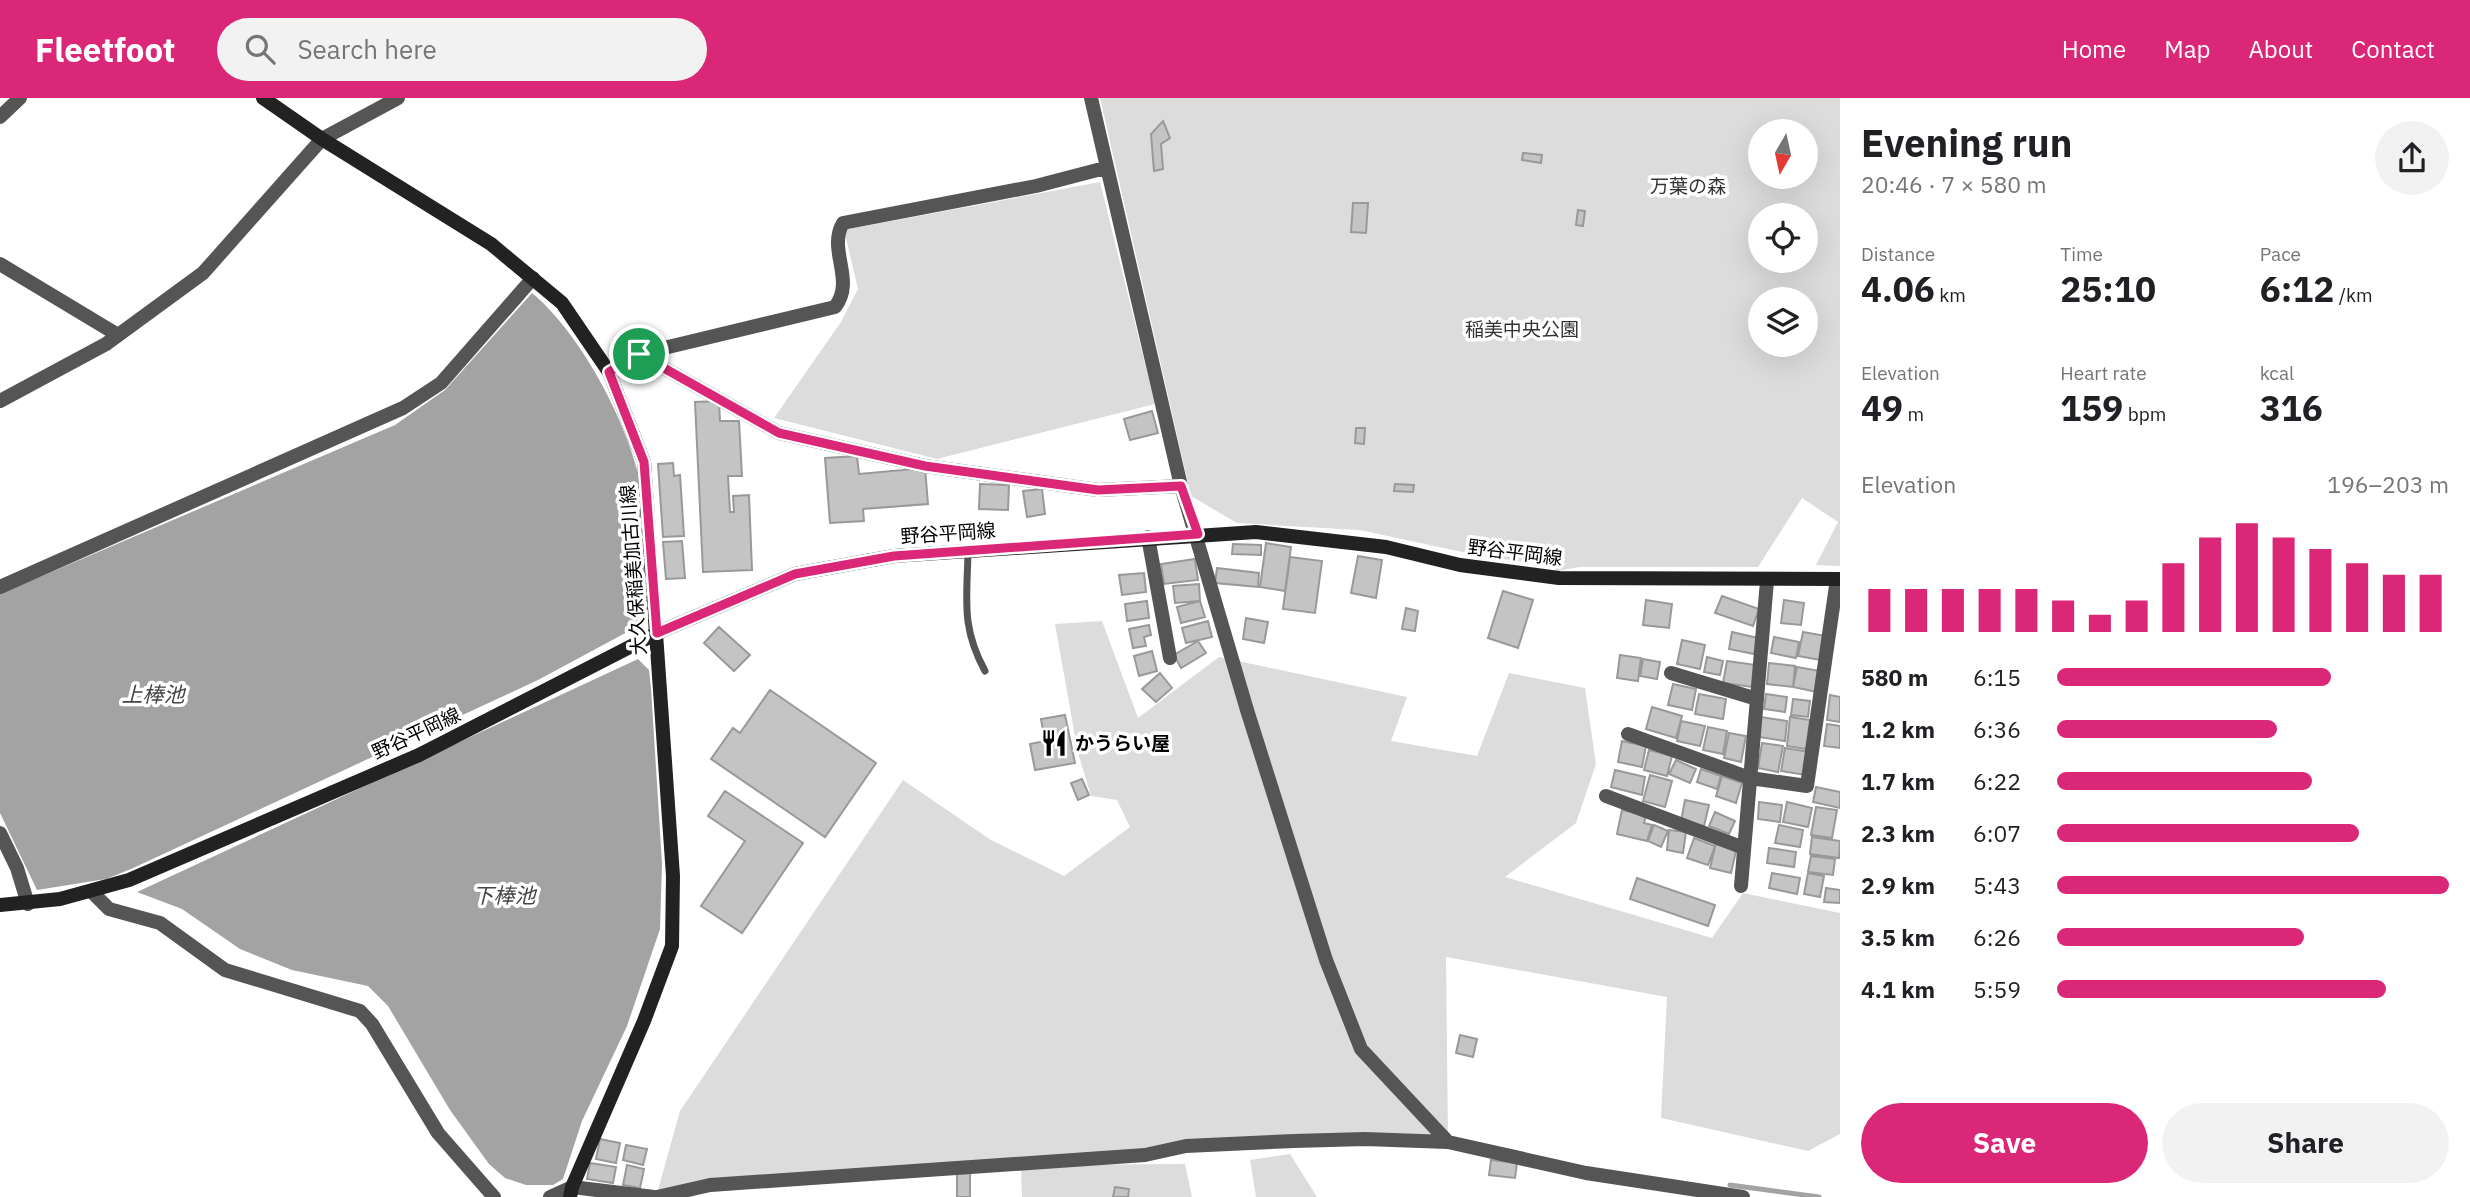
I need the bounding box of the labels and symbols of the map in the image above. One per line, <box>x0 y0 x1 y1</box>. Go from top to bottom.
north arrow <box>1748 119 1818 189</box>
park label: 万葉の森 <box>1650 174 1726 198</box>
park label: 稲美中央公園 <box>1465 317 1579 341</box>
pin <box>609 324 669 384</box>
street label: 大久保稲美加古川線 <box>615 484 651 656</box>
street label: 野谷平岡線 <box>900 518 996 548</box>
street label: 野谷平岡線 <box>1466 534 1564 570</box>
water label: 上棒池 <box>122 680 186 708</box>
street label: 野谷平岡線 <box>368 702 464 764</box>
restaurant icon: かうらい屋 <box>1039 728 1069 758</box>
place label: かうらい屋 <box>1075 731 1170 755</box>
water label: 下棒池 <box>473 881 537 909</box>

